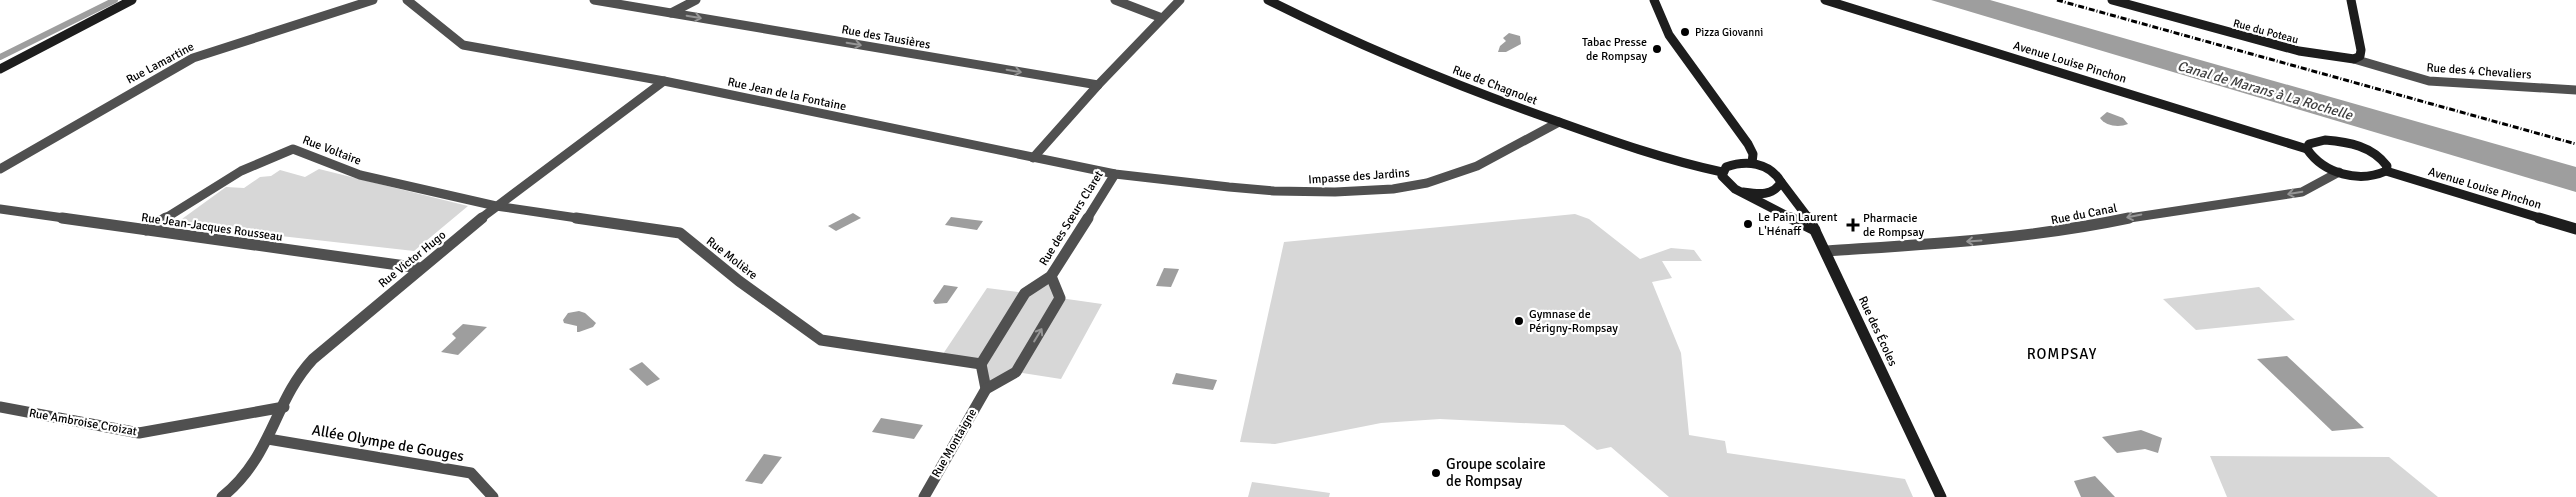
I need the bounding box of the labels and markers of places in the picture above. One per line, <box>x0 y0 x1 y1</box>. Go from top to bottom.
marker: Pizza Giovanni <box>1679 26 1691 38</box>
place label: Pizza Giovanni <box>1695 26 1763 39</box>
place label: Tabac Presse de Rompsay <box>1582 35 1647 64</box>
marker: Tabac Presse de Rompsay <box>1651 43 1663 55</box>
place label: Le Pain Laurent L'Hénaff <box>1758 210 1837 239</box>
place label: Pharmacie de Rompsay <box>1863 211 1924 240</box>
marker: Le Pain Laurent L'Hénaff <box>1742 218 1754 230</box>
marker: Pharmacie de Rompsay <box>1847 219 1859 231</box>
place label: Gymnase de Périgny-Rompsay <box>1529 307 1618 336</box>
marker: Gymnase de Périgny-Rompsay <box>1513 315 1525 327</box>
place label: Groupe scolaire de Rompsay <box>1446 455 1546 490</box>
marker: Groupe scolaire de Rompsay <box>1430 467 1442 479</box>

